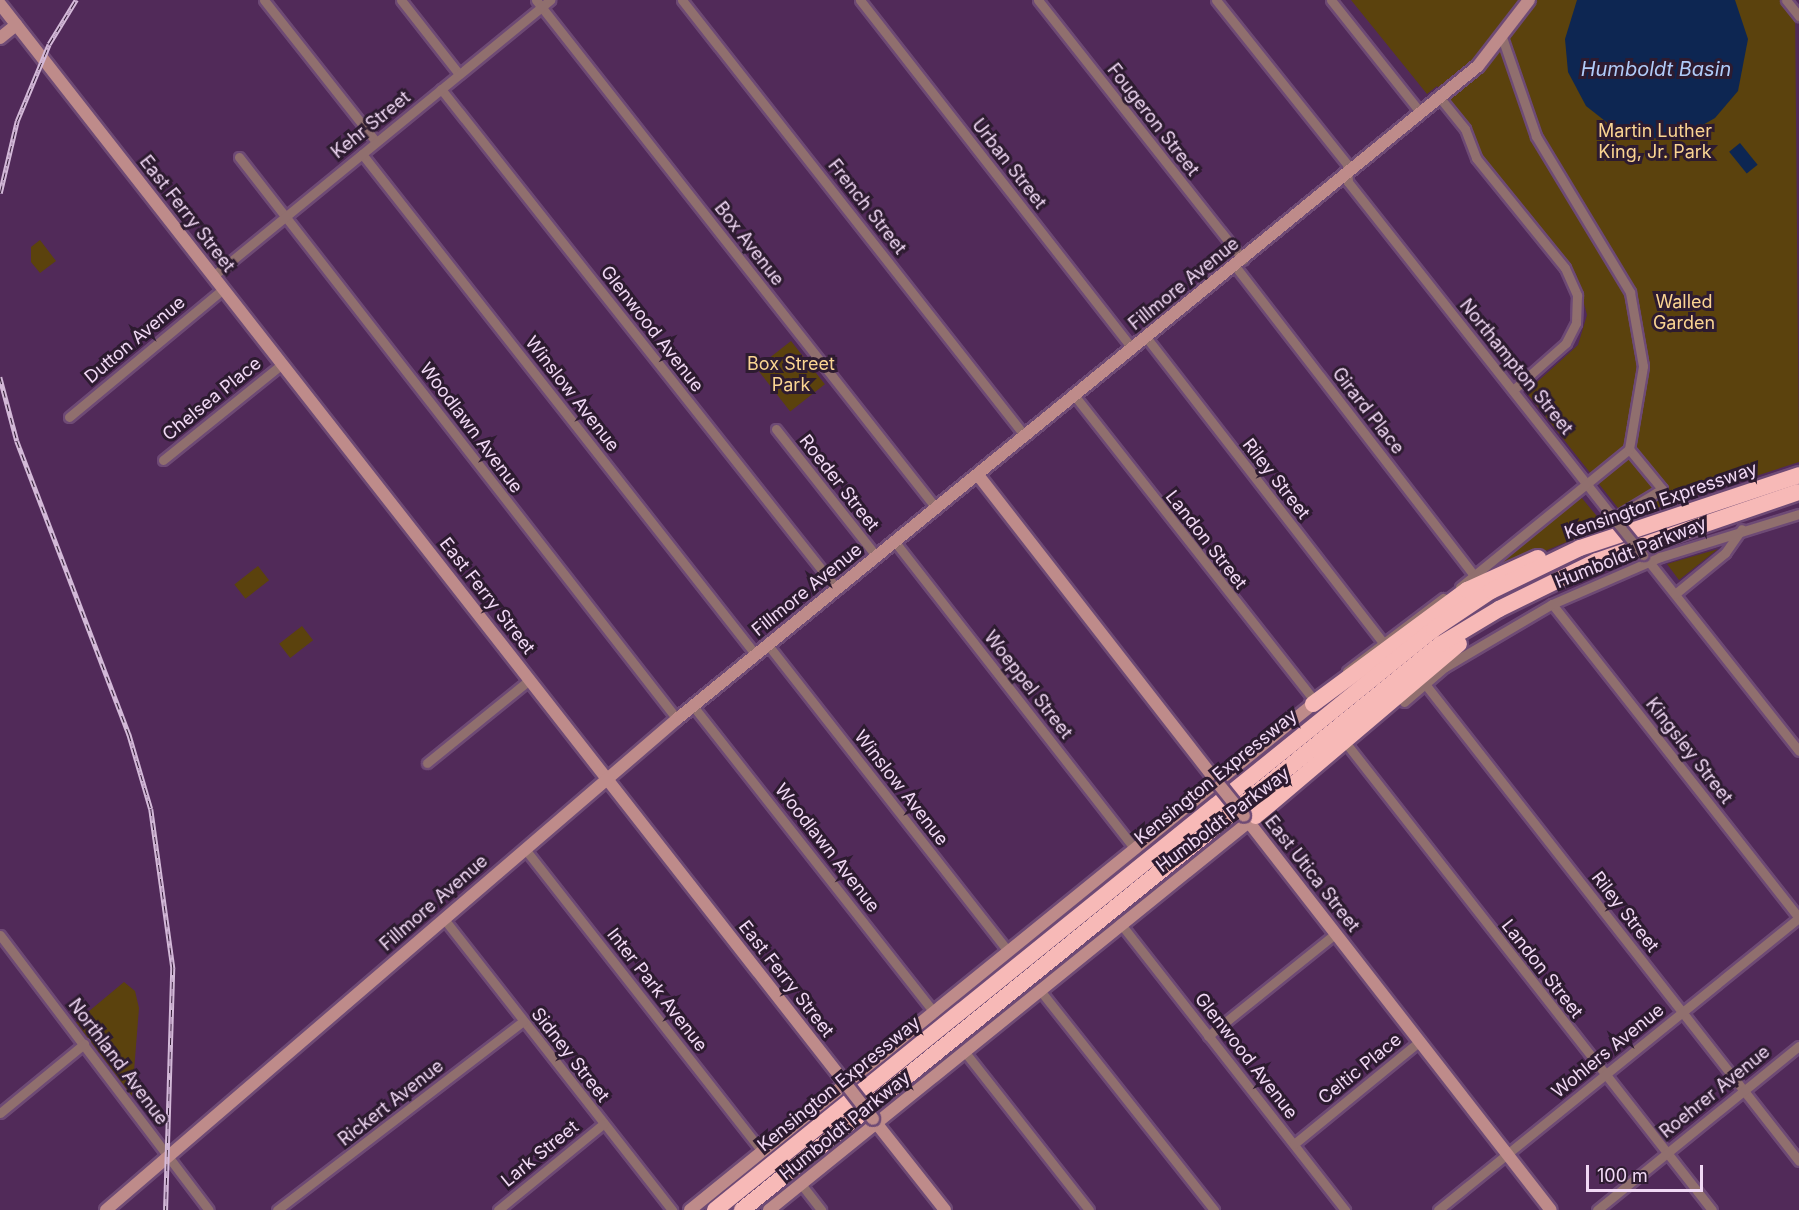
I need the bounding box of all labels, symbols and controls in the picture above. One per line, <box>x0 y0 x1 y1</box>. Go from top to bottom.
water label: Humboldt Basin <box>1581 57 1731 81</box>
street label: Fougeron Street <box>1102 60 1204 180</box>
street label: Kehr Street <box>327 87 415 163</box>
street label: Urban Street <box>967 115 1051 213</box>
park label: Martin Luther King, Jr. Park <box>1598 121 1712 164</box>
street label: East Ferry Street <box>135 151 239 277</box>
street label: French Street <box>823 155 911 259</box>
street label: Box Avenue <box>710 198 788 290</box>
street label: Fillmore Avenue <box>1125 233 1243 335</box>
street label: Glenwood Avenue <box>596 262 708 396</box>
street label: Dutton Avenue <box>80 292 190 388</box>
park label: Walled Garden <box>1653 292 1715 334</box>
street label: Northampton Street <box>1455 295 1577 439</box>
street label: Winslow Avenue <box>520 332 624 456</box>
street label: Chelsea Place <box>158 353 266 445</box>
park label: Box Street Park <box>747 354 835 397</box>
street label: Woodlawn Avenue <box>415 359 527 497</box>
street label: Girard Place <box>1327 363 1409 459</box>
street label: Roeder Street <box>795 430 883 536</box>
street label: Riley Street <box>1238 434 1314 524</box>
street label: Kensington Expressway <box>1562 458 1760 544</box>
street label: Landon Street <box>1161 486 1251 594</box>
street label: Humboldt Parkway <box>1552 513 1710 593</box>
street label: East Ferry Street <box>435 533 539 659</box>
street label: Fillmore Avenue <box>748 539 866 641</box>
street label: Woeppel Street <box>979 627 1077 743</box>
street label: Kingsley Street <box>1641 694 1737 808</box>
street label: Kensington Expressway <box>1130 705 1302 849</box>
street label: Winslow Avenue <box>849 726 953 850</box>
street label: Humboldt Parkway <box>1152 763 1294 877</box>
street label: Woodlawn Avenue <box>770 779 884 917</box>
street label: East Utica Street <box>1260 812 1364 936</box>
street label: Fillmore Avenue <box>376 850 492 956</box>
street label: Riley Street <box>1587 867 1663 957</box>
street label: Landon Street <box>1497 915 1587 1023</box>
street label: East Ferry Street <box>734 916 838 1042</box>
street label: Inter Park Avenue <box>602 924 712 1056</box>
street label: Glenwood Avenue <box>1190 989 1302 1123</box>
street label: Northland Avenue <box>64 995 172 1129</box>
street label: Wohlers Avenue <box>1548 999 1668 1103</box>
street label: Sidney Street <box>526 1004 614 1106</box>
street label: Kensington Expressway <box>753 1012 925 1156</box>
street label: Celtic Place <box>1314 1029 1406 1109</box>
street label: Roehrer Avenue <box>1656 1041 1774 1143</box>
street label: Rickert Avenue <box>334 1055 448 1151</box>
street label: Humboldt Parkway <box>775 1067 915 1185</box>
street label: Lark Street <box>497 1116 583 1192</box>
scale bar <box>1589 1153 1706 1191</box>
text: 100 m <box>1597 1165 1648 1186</box>

